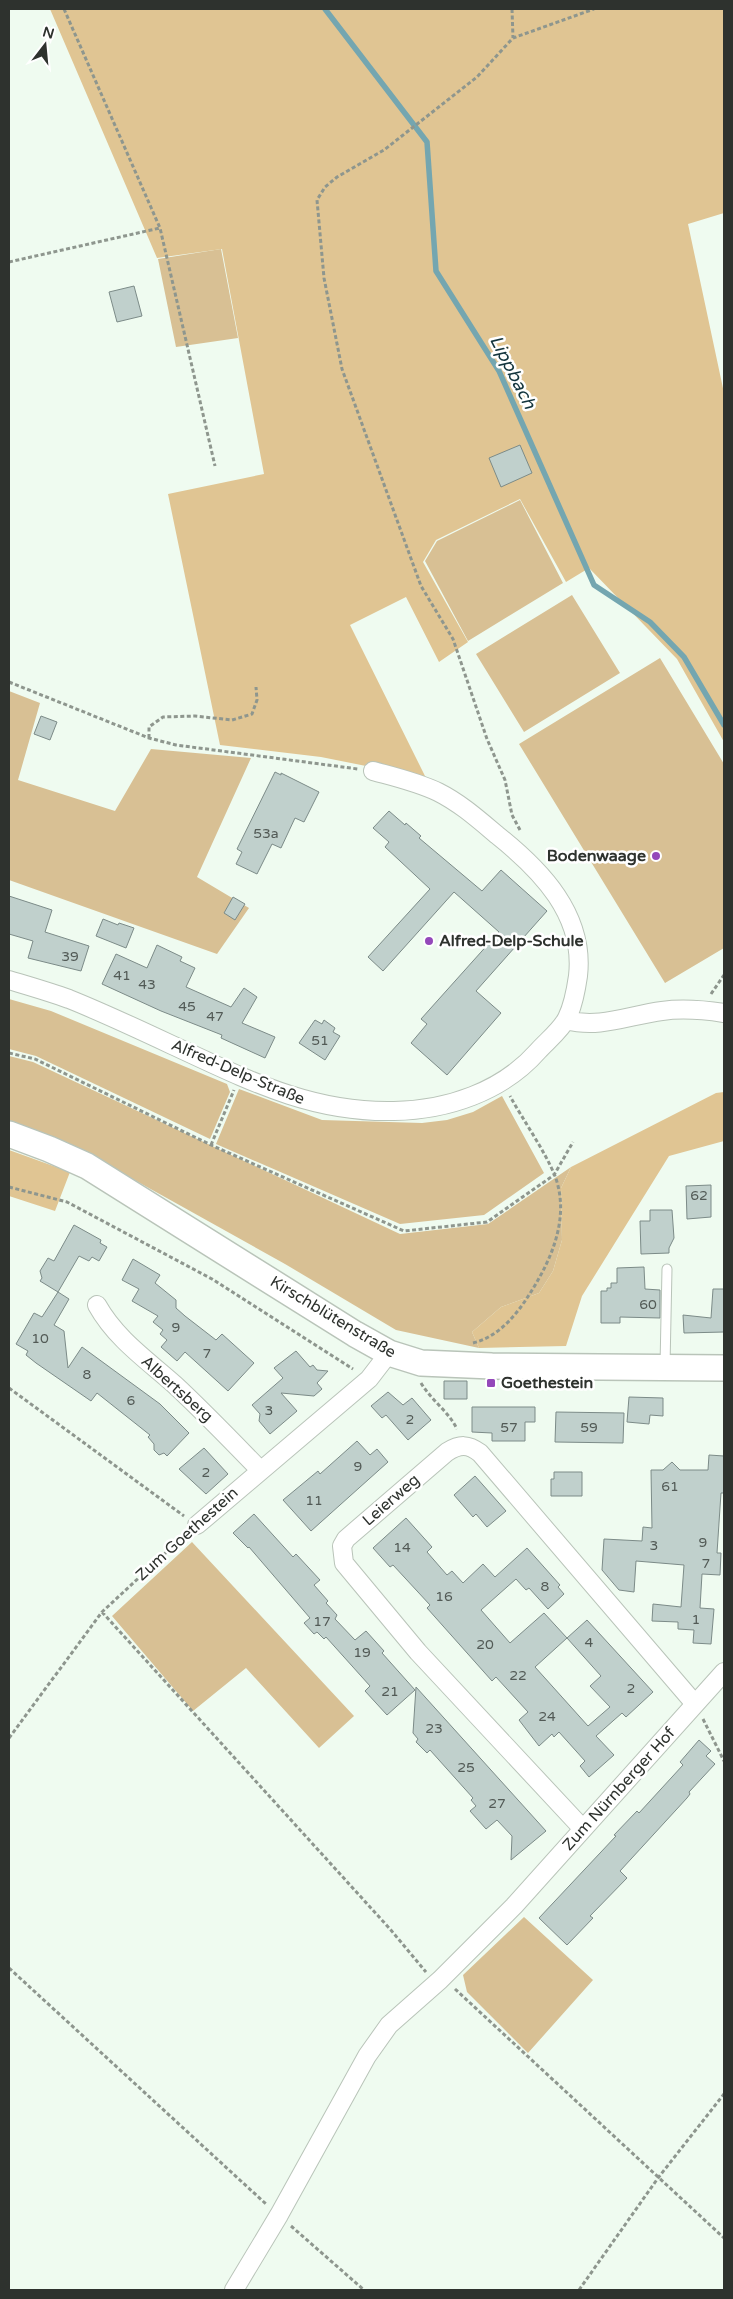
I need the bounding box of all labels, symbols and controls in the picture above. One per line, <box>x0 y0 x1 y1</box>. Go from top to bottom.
north arrow <box>20 20 70 70</box>
text: N <box>41 23 56 43</box>
water label: Lippbach <box>485 332 541 413</box>
house number: 53a <box>253 825 279 842</box>
place label: Bodenwaage <box>547 846 646 866</box>
marker: Bodenwaage <box>650 850 662 862</box>
place label: Alfred-Delp-Schule <box>439 931 583 951</box>
marker: Alfred-Delp-Schule <box>423 935 435 947</box>
house number: 39 <box>61 948 79 965</box>
house number: 41 <box>113 967 131 984</box>
house number: 43 <box>138 976 156 993</box>
house number: 45 <box>178 998 196 1015</box>
house number: 47 <box>206 1008 224 1025</box>
house number: 51 <box>311 1032 329 1049</box>
street label: Alfred-Delp-Straße <box>168 1035 308 1109</box>
house number: 62 <box>690 1187 708 1204</box>
street label: Kirschblütenstraße <box>267 1272 399 1362</box>
house number: 60 <box>639 1296 657 1313</box>
house number: 9 <box>172 1319 180 1336</box>
house number: 10 <box>31 1330 49 1347</box>
house number: 7 <box>203 1345 211 1362</box>
street label: Albertsberg <box>137 1351 217 1427</box>
house number: 8 <box>83 1366 92 1383</box>
place label: Goethestein <box>501 1373 593 1393</box>
marker: Goethestein <box>485 1377 497 1389</box>
house number: 6 <box>127 1392 136 1409</box>
house number: 3 <box>265 1402 273 1419</box>
house number: 2 <box>406 1411 414 1428</box>
house number: 57 <box>500 1419 518 1436</box>
house number: 59 <box>580 1419 598 1436</box>
house number: 9 <box>354 1458 362 1475</box>
house number: 2 <box>202 1464 210 1481</box>
street label: Leierweg <box>358 1470 424 1530</box>
house number: 61 <box>661 1478 679 1495</box>
street label: Zum Goethestein <box>132 1483 242 1585</box>
house number: 11 <box>305 1492 323 1509</box>
house number: 9 <box>699 1534 707 1551</box>
house number: 3 <box>650 1537 658 1554</box>
house number: 14 <box>393 1539 411 1556</box>
house number: 7 <box>702 1555 710 1572</box>
house number: 8 <box>541 1578 550 1595</box>
house number: 16 <box>435 1588 453 1605</box>
house number: 1 <box>692 1611 700 1628</box>
house number: 17 <box>313 1613 331 1630</box>
house number: 4 <box>585 1634 594 1651</box>
house number: 20 <box>476 1636 494 1653</box>
house number: 19 <box>353 1644 371 1661</box>
house number: 22 <box>509 1667 527 1684</box>
house number: 2 <box>627 1680 635 1697</box>
house number: 21 <box>381 1683 399 1700</box>
house number: 24 <box>538 1708 556 1725</box>
house number: 23 <box>425 1720 443 1737</box>
street label: Zum Nürnberger Hof <box>558 1723 680 1855</box>
house number: 25 <box>457 1759 475 1776</box>
house number: 27 <box>488 1795 506 1812</box>

